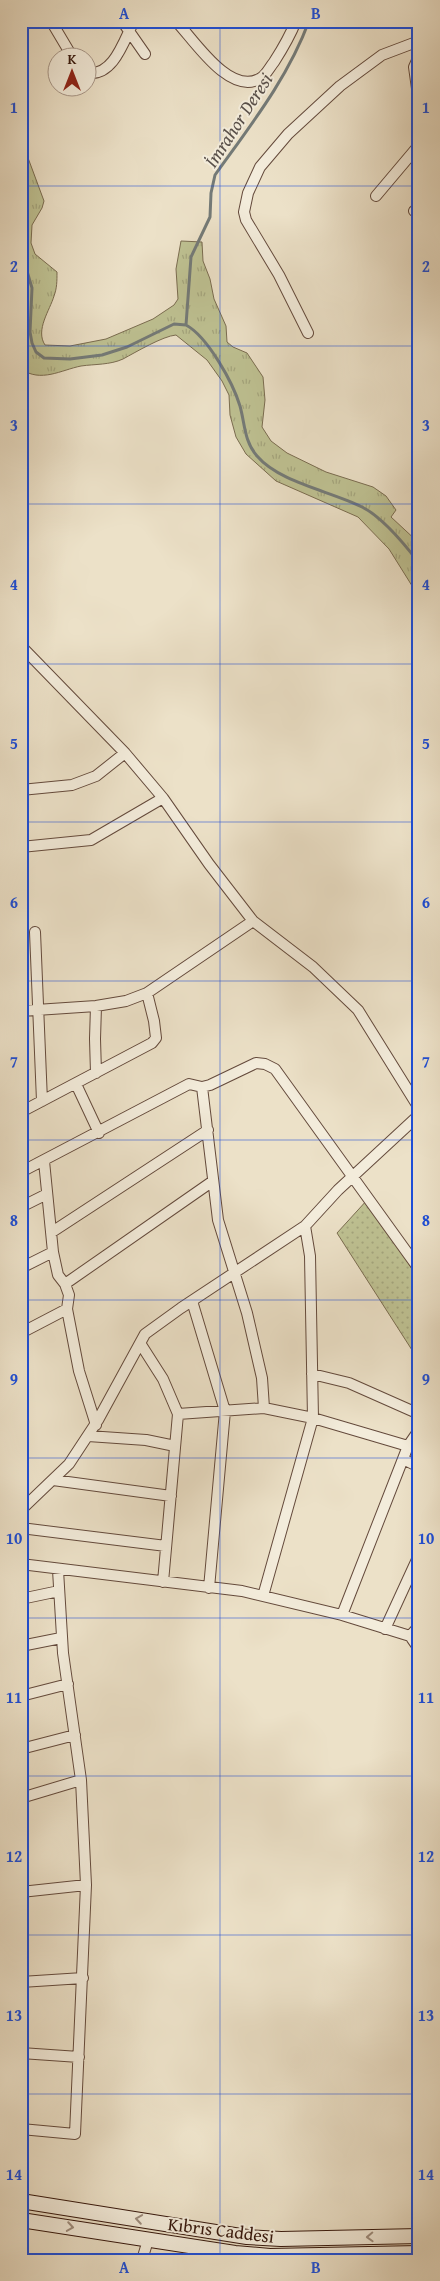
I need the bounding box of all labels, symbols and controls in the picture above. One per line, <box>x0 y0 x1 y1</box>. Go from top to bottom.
text: A <box>119 1 130 25</box>
text: B <box>311 1 321 25</box>
north arrow <box>48 48 98 98</box>
text: K <box>68 49 77 69</box>
water label: İmrahor Deresi <box>197 67 279 173</box>
text: 1 <box>10 95 18 119</box>
text: 1 <box>422 95 430 119</box>
text: 2 <box>10 254 18 278</box>
text: 2 <box>422 254 430 278</box>
text: 3 <box>10 413 18 437</box>
text: 3 <box>422 413 430 437</box>
text: 4 <box>10 572 18 596</box>
text: 4 <box>422 572 430 596</box>
text: 5 <box>10 731 18 755</box>
text: 5 <box>422 731 430 755</box>
text: 6 <box>10 890 18 914</box>
text: 6 <box>422 890 430 914</box>
text: 7 <box>10 1049 18 1073</box>
text: 7 <box>422 1049 430 1073</box>
text: 8 <box>10 1208 18 1232</box>
text: 8 <box>422 1208 430 1232</box>
text: 9 <box>10 1367 18 1391</box>
text: 9 <box>422 1367 430 1391</box>
text: 10 <box>6 1526 22 1550</box>
text: 10 <box>418 1526 434 1550</box>
text: 11 <box>6 1685 22 1709</box>
text: 11 <box>418 1685 434 1709</box>
text: 12 <box>6 1844 22 1868</box>
text: 12 <box>418 1844 434 1868</box>
text: 13 <box>6 2003 22 2027</box>
text: 13 <box>418 2003 434 2027</box>
text: 14 <box>6 2162 22 2186</box>
text: 14 <box>418 2162 434 2186</box>
street label: Kıbrıs Caddesi <box>166 2210 276 2250</box>
one-way arrow <box>135 2215 143 2225</box>
one-way arrow <box>65 2221 74 2231</box>
one-way arrow <box>366 2232 374 2242</box>
text: A <box>119 2255 130 2279</box>
text: B <box>311 2255 321 2279</box>

